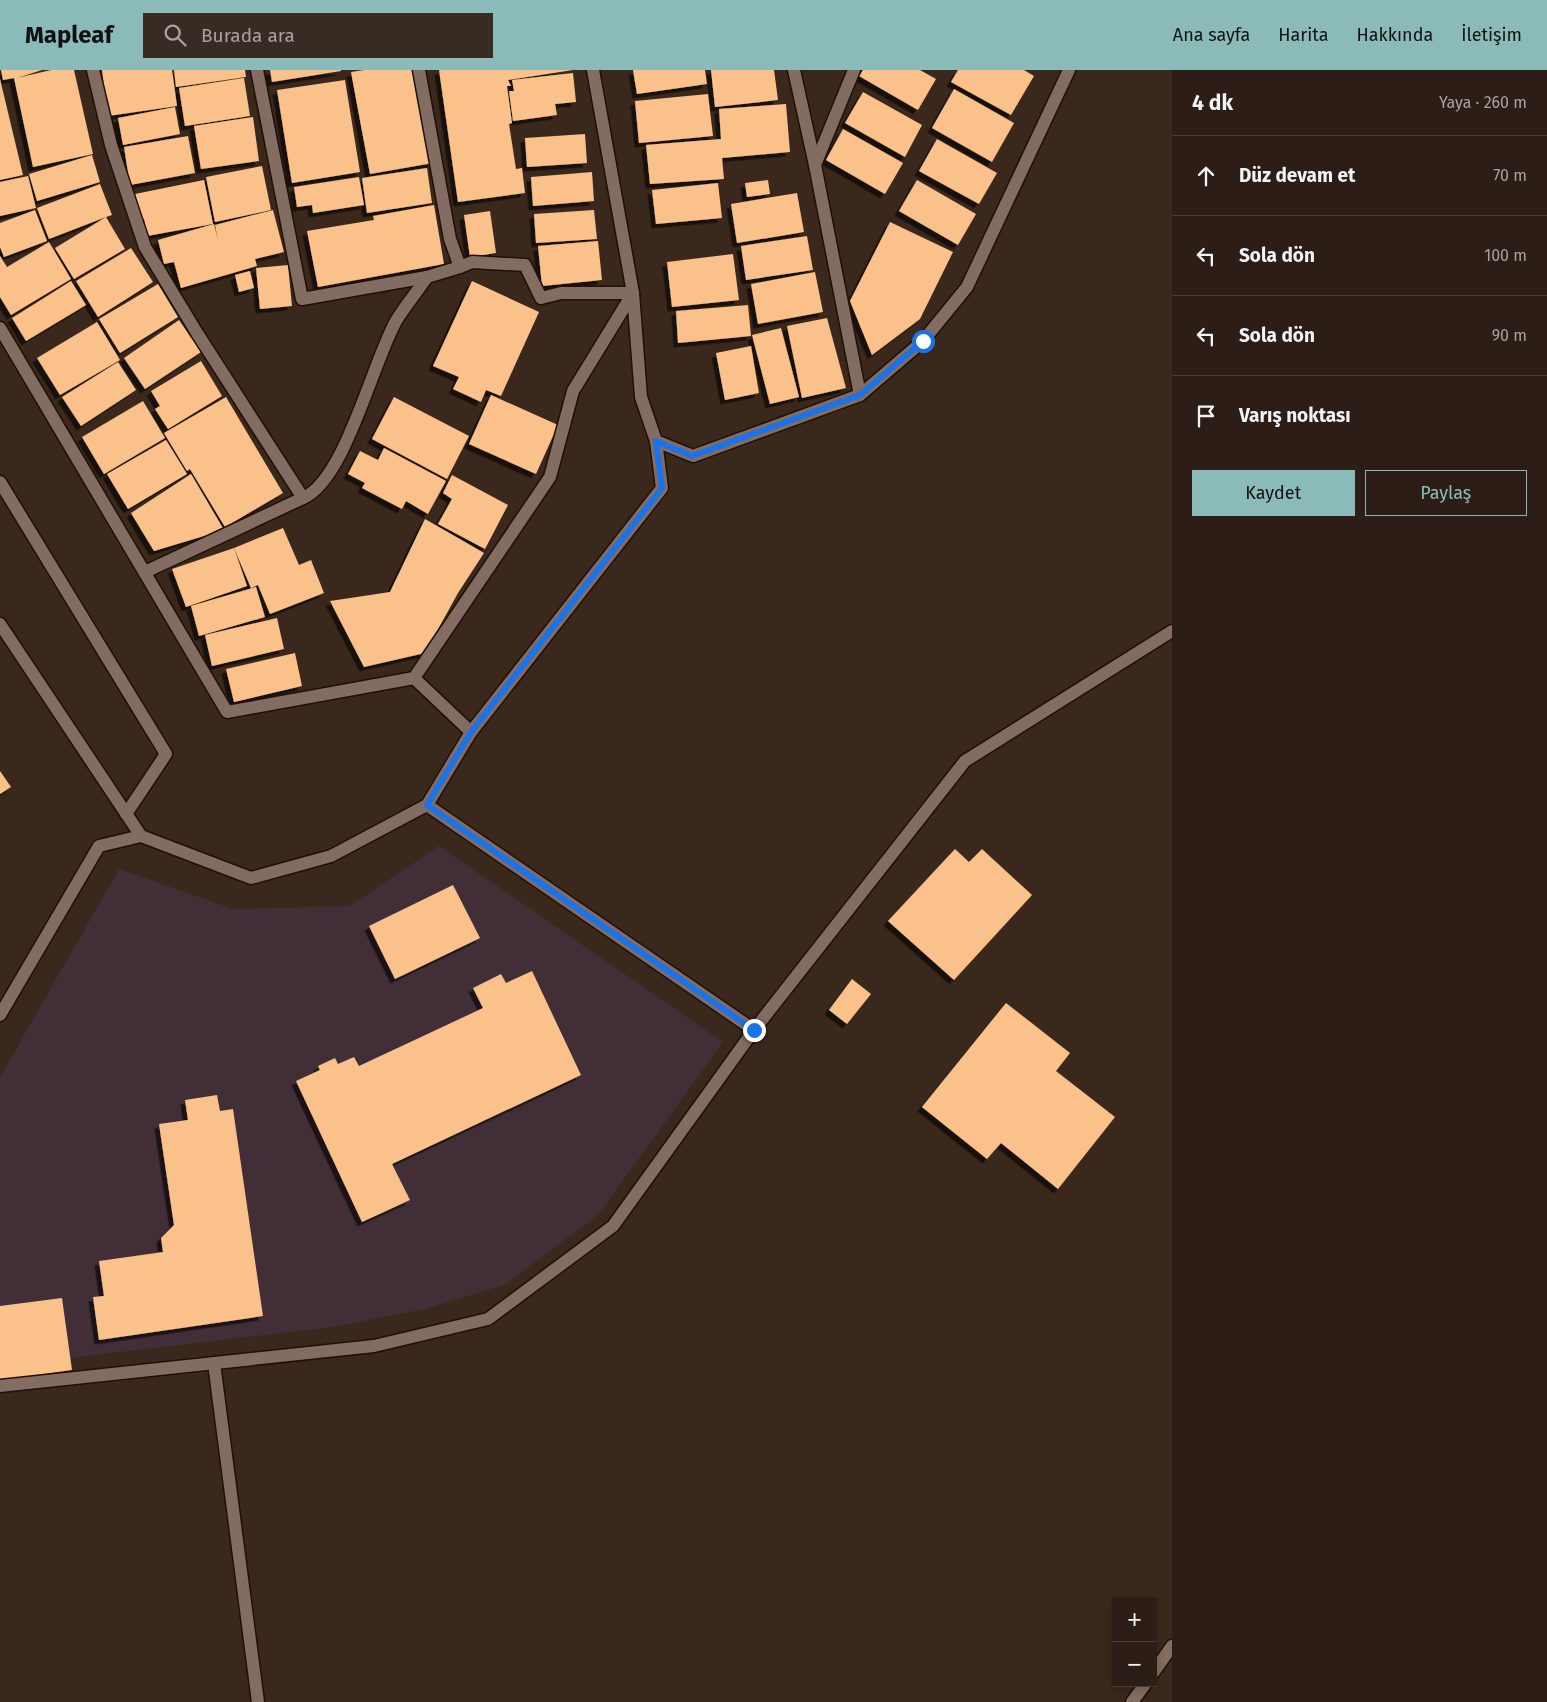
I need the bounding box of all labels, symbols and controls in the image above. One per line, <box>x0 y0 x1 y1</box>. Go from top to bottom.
search box <box>143 13 493 58</box>
text: Mapleaf <box>25 21 113 49</box>
icon: search <box>161 21 189 49</box>
text: Burada ara <box>201 24 295 47</box>
text: Ana sayfa <box>1173 24 1250 46</box>
text: Harita <box>1278 24 1329 46</box>
text: Hakkında <box>1357 24 1433 46</box>
text: İletişim <box>1461 24 1522 46</box>
text: 4 dk <box>1192 90 1233 116</box>
text: Yaya · 260 m <box>1439 93 1527 112</box>
icon: ahead <box>1192 162 1220 190</box>
text: Düz devam et <box>1239 164 1355 187</box>
text: 70 m <box>1493 166 1527 185</box>
icon: left <box>1192 242 1220 270</box>
text: Sola dön <box>1239 244 1315 267</box>
text: 100 m <box>1484 246 1527 265</box>
icon: left <box>1192 322 1220 350</box>
text: Sola dön <box>1239 324 1315 347</box>
text: 90 m <box>1492 326 1527 345</box>
route start <box>912 330 935 353</box>
icon: arrive <box>1192 402 1220 430</box>
text: Varış noktası <box>1239 404 1351 427</box>
button: Kaydet <box>1192 470 1355 516</box>
button: Paylaş <box>1365 470 1527 516</box>
route end <box>743 1019 766 1042</box>
map controls <box>1112 1597 1157 1687</box>
button: + <box>1112 1597 1157 1642</box>
button: − <box>1112 1642 1157 1687</box>

